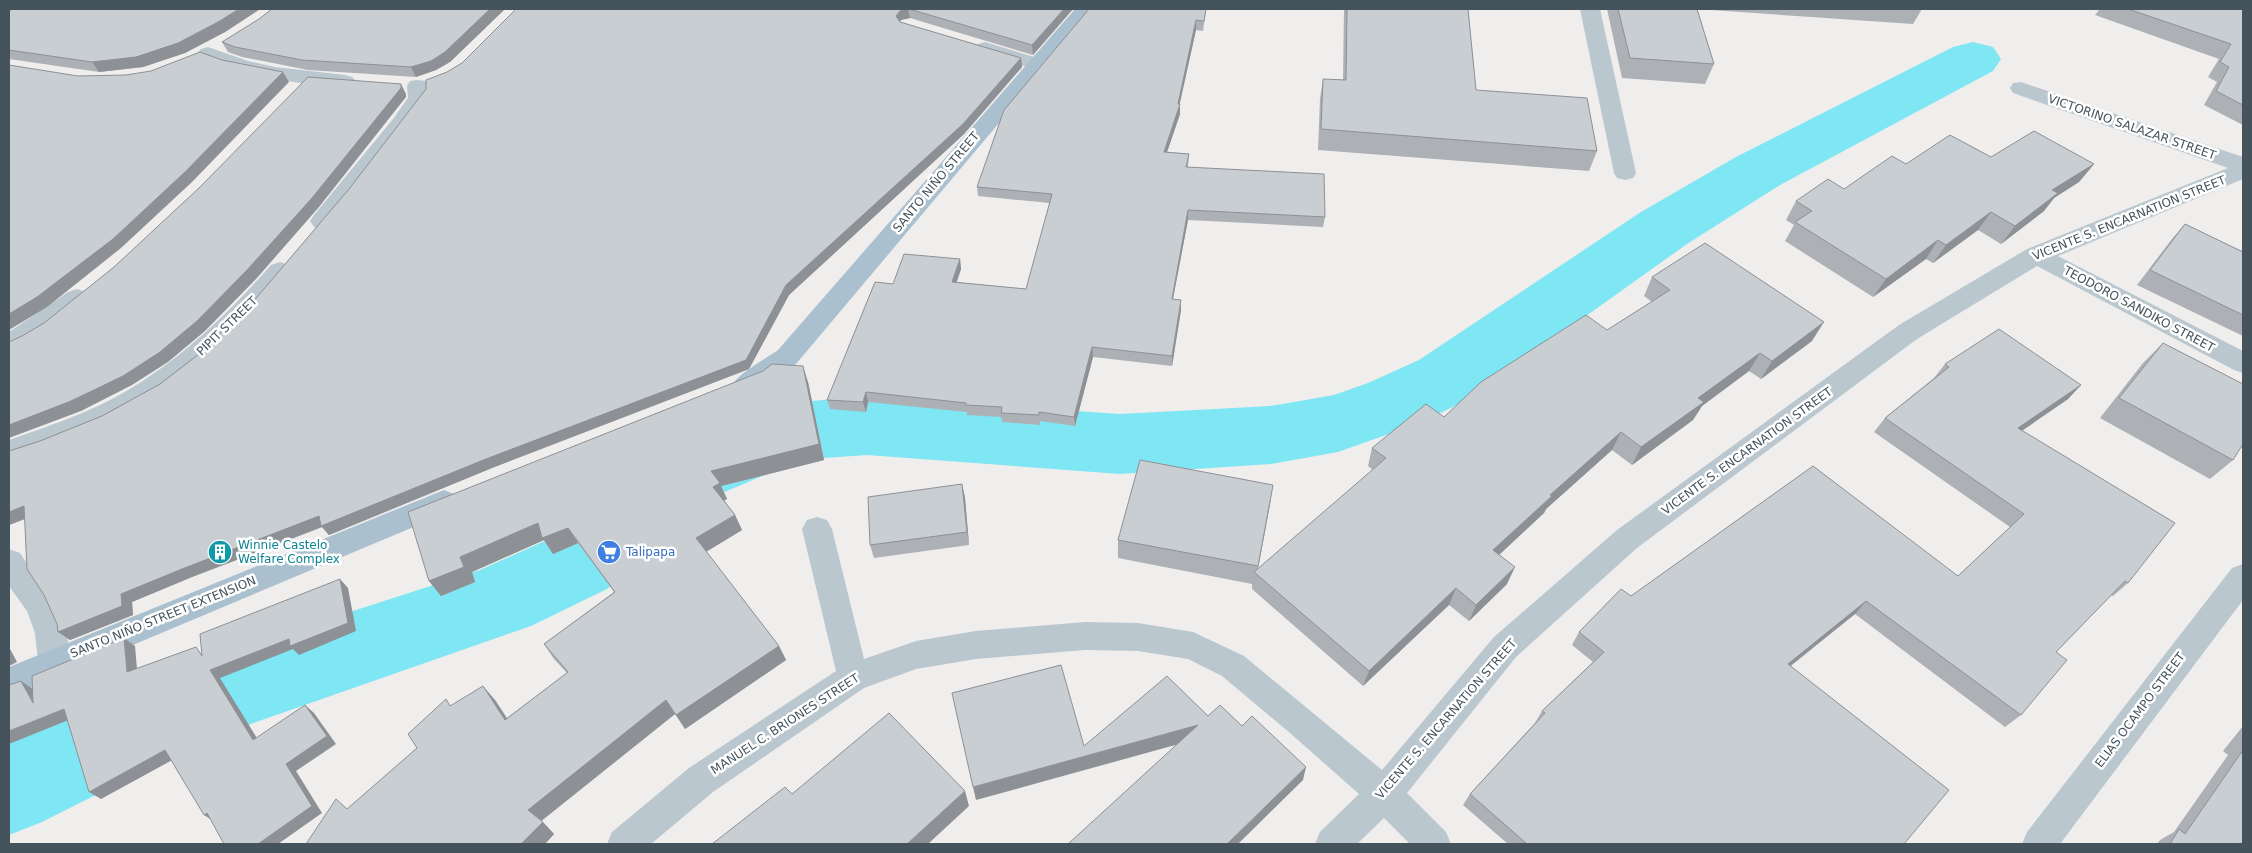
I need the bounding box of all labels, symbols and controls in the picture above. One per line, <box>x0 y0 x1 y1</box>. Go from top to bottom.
street label: VICTORINO SALAZAR STREET <box>2046 92 2218 163</box>
street label: SANTO NIÑO STREET <box>889 128 982 235</box>
street label: VICENTE S. ENCARNATION STREET <box>2030 172 2228 263</box>
street label: TEODORO SANDIKO STREET <box>2060 263 2217 355</box>
street label: PIPIT STREET <box>194 293 261 358</box>
street label: VICENTE S. ENCARNATION STREET <box>1659 384 1836 518</box>
place label: Winnie Castelo Welfare Complex <box>238 538 340 566</box>
building icon: Winnie Castelo Welfare Complex <box>207 539 233 565</box>
supermarket icon: Talipapa <box>596 539 622 565</box>
place label: Talipapa <box>625 545 675 559</box>
street label: SANTO NIÑO STREET EXTENSION <box>68 572 258 661</box>
street label: VICENTE S. ENCARNATION STREET <box>1373 636 1520 802</box>
street label: ELIAS OCAMPO STREET <box>2092 649 2188 770</box>
street label: MANUEL C. BRIONES STREET <box>708 670 862 777</box>

